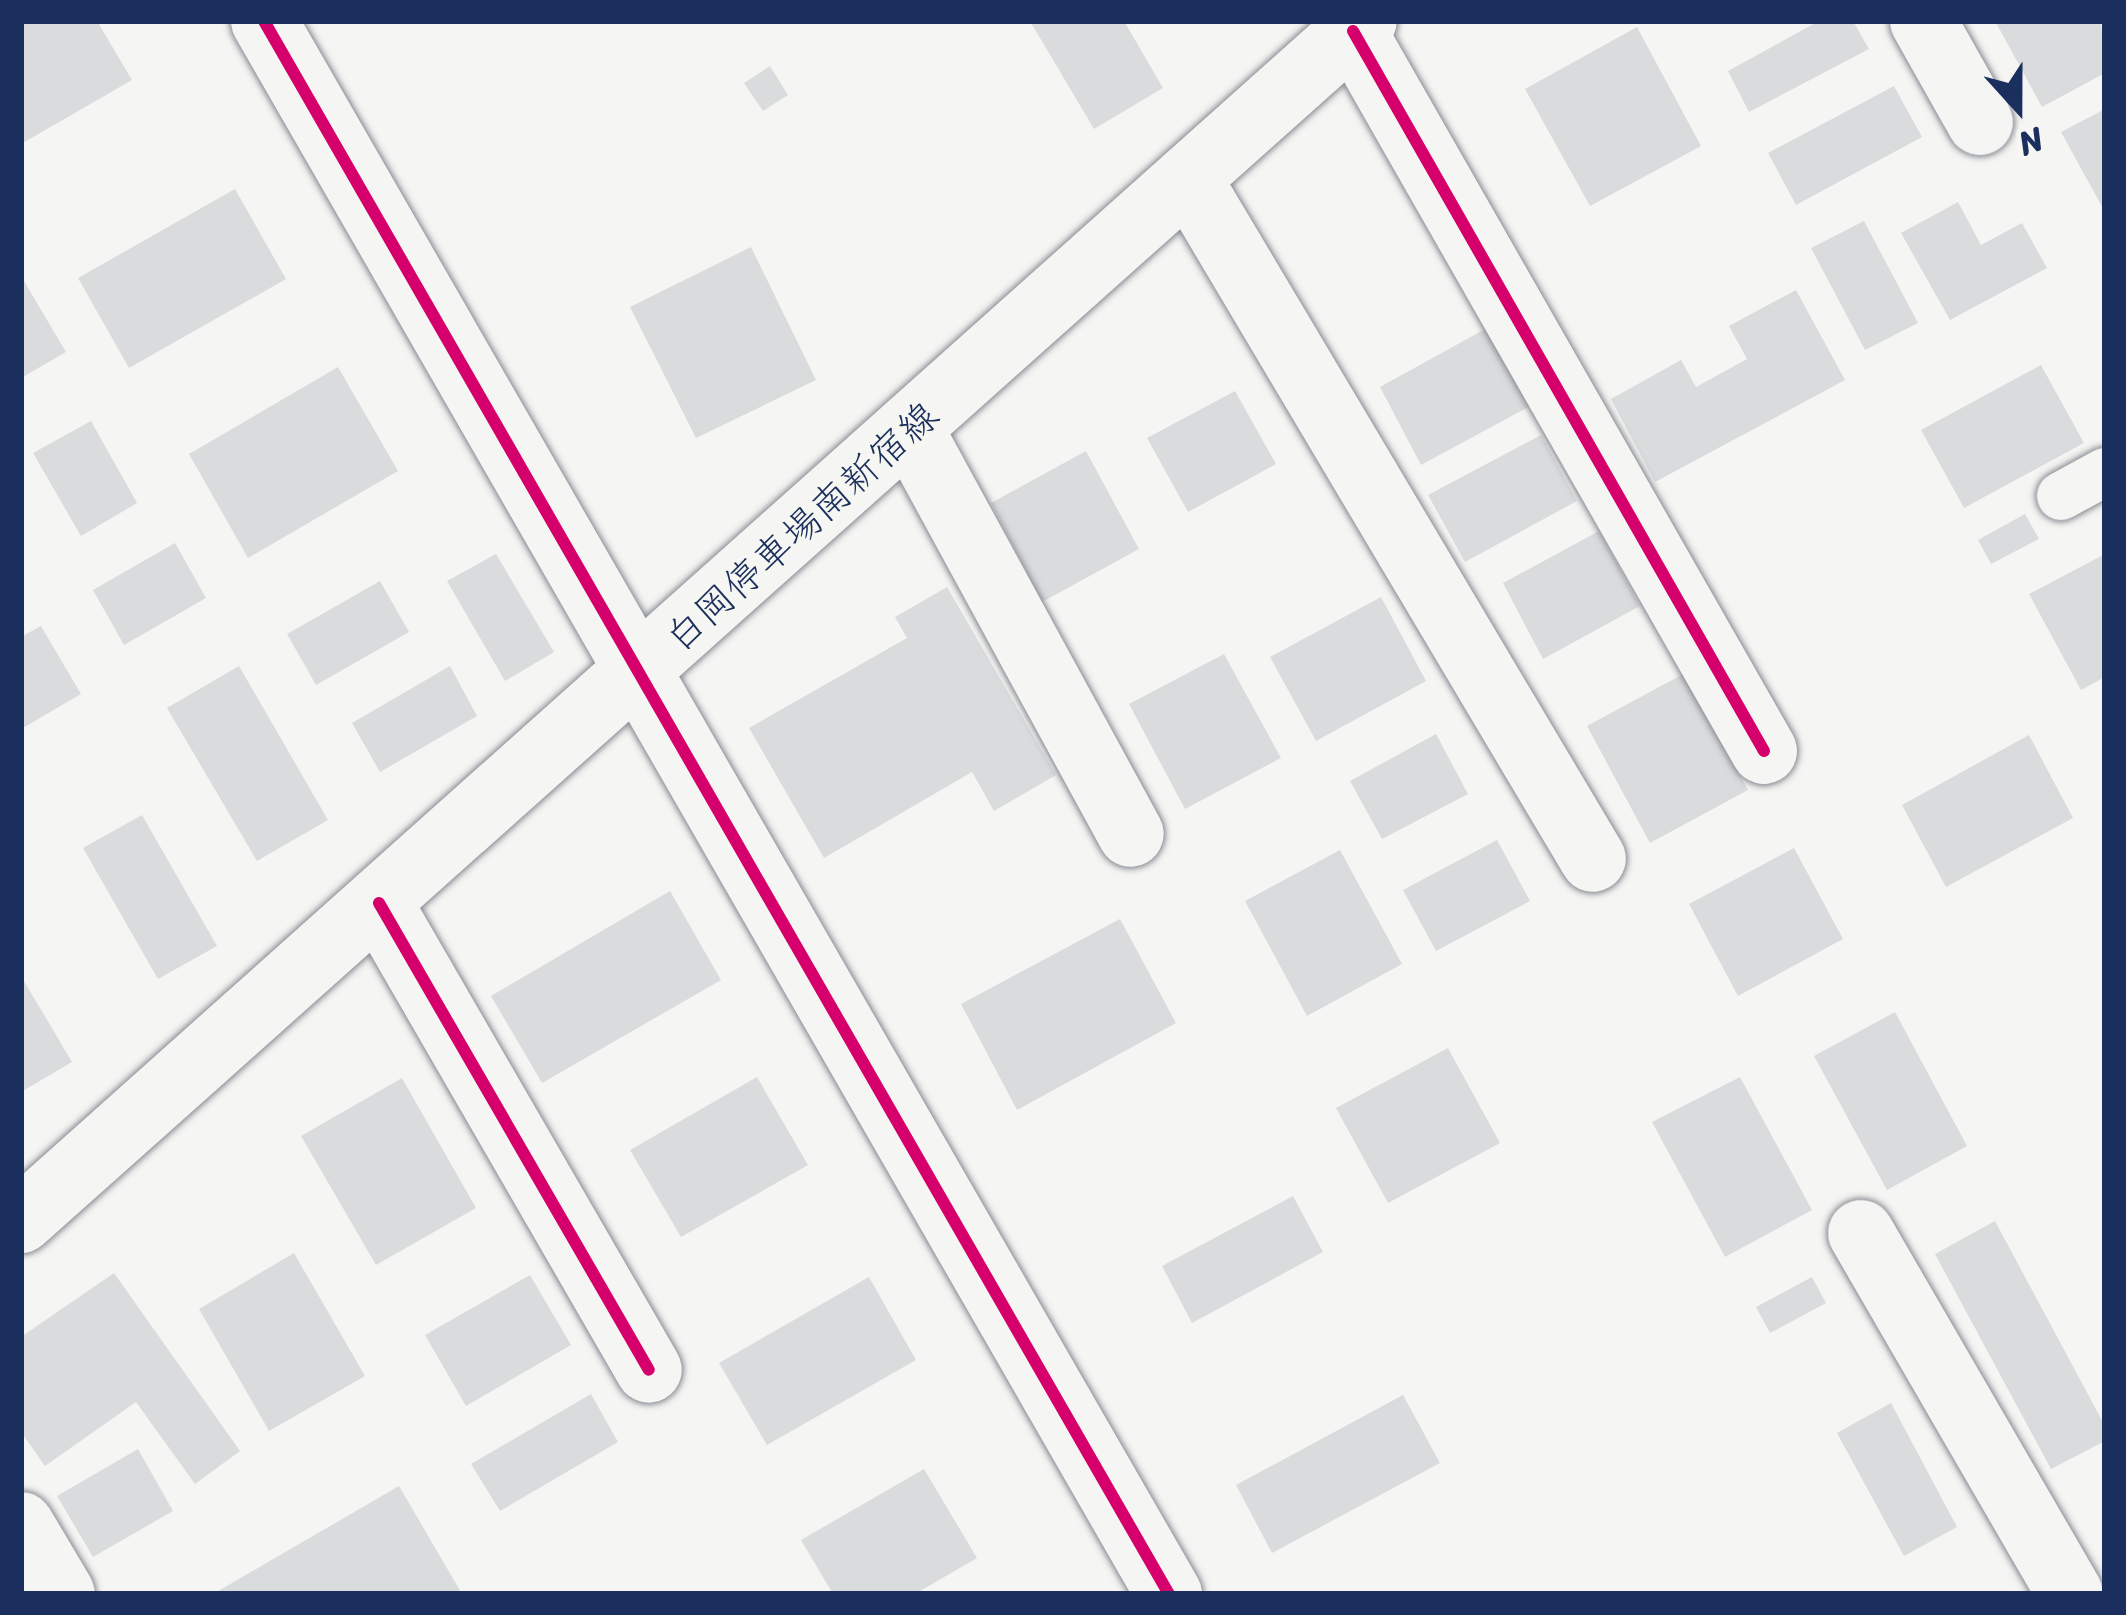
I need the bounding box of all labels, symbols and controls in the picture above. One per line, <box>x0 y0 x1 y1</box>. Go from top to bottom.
north arrow <box>1958 48 2078 168</box>
text: N <box>2010 110 2052 173</box>
street label: 白岡停車場南新宿線 <box>656 392 948 662</box>

